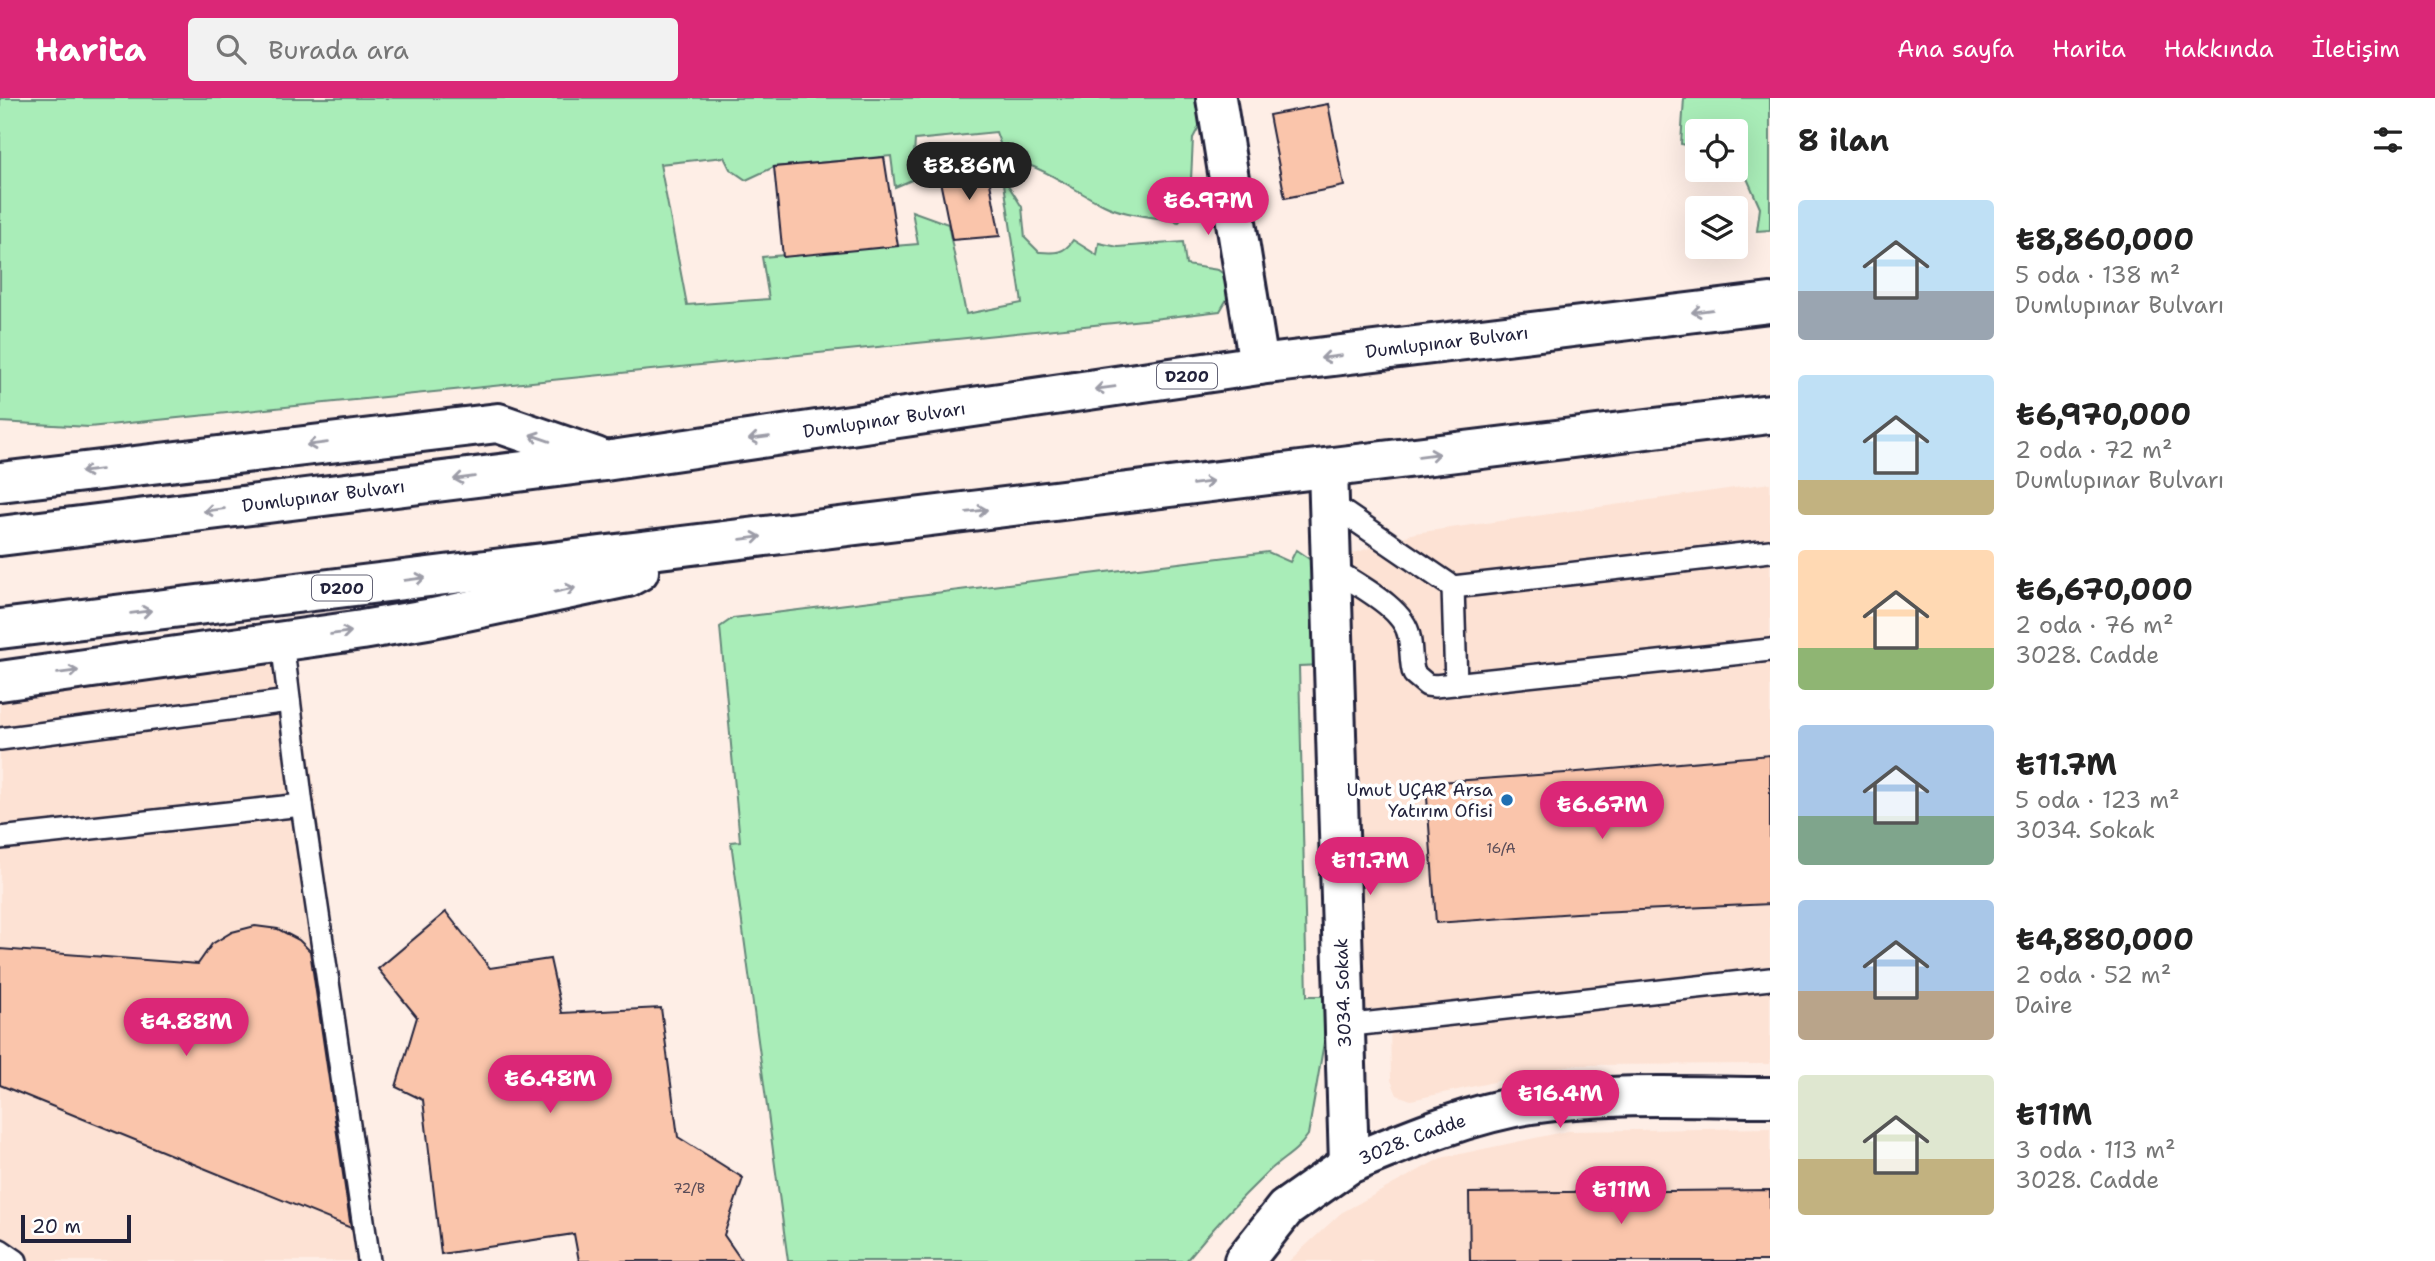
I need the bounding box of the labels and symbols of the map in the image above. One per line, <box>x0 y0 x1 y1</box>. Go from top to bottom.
pin: ₺8.86M <box>912 142 1026 202</box>
pin: ₺6.97M <box>1151 178 1265 237</box>
one-way arrow <box>1691 304 1714 317</box>
street label: Dumlupınar Bulvarı <box>1364 320 1530 364</box>
one-way arrow <box>1320 350 1342 363</box>
road number: D200 <box>1157 364 1217 388</box>
one-way arrow <box>1094 382 1117 395</box>
street label: Dumlupınar Bulvarı <box>802 396 967 444</box>
one-way arrow <box>530 431 552 443</box>
one-way arrow <box>748 432 771 445</box>
one-way arrow <box>306 438 328 451</box>
one-way arrow <box>1417 449 1440 462</box>
one-way arrow <box>80 465 103 478</box>
one-way arrow <box>453 472 476 485</box>
street label: Dumlupınar Bulvarı <box>241 474 406 518</box>
one-way arrow <box>1191 476 1214 489</box>
one-way arrow <box>203 503 226 516</box>
one-way arrow <box>965 504 988 517</box>
one-way arrow <box>739 532 762 545</box>
one-way arrow <box>403 572 426 585</box>
road number: D200 <box>312 575 372 601</box>
one-way arrow <box>553 583 576 597</box>
one-way arrow <box>129 605 152 618</box>
one-way arrow <box>329 626 352 639</box>
one-way arrow <box>56 665 78 678</box>
place label: Umut UÇAR Arsa Yatırım Ofisi <box>1347 778 1493 823</box>
pin: ₺6.67M <box>1545 782 1659 841</box>
marker: Umut UÇAR Arsa Yatırım Ofisi <box>1499 792 1515 808</box>
pin: ₺11.7M <box>1313 838 1427 897</box>
house number: 16/A <box>1486 839 1516 857</box>
street label: 3034. Sokak <box>1329 938 1357 1048</box>
pin: ₺4.88M <box>129 998 243 1058</box>
pin: ₺6.48M <box>493 1056 607 1115</box>
pin: ₺16.4M <box>1503 1070 1617 1130</box>
street label: 3028. Cadde <box>1355 1108 1469 1171</box>
pin: ₺11M <box>1580 1166 1662 1226</box>
house number: 72/B <box>673 1179 705 1197</box>
scale bar <box>21 1212 131 1244</box>

